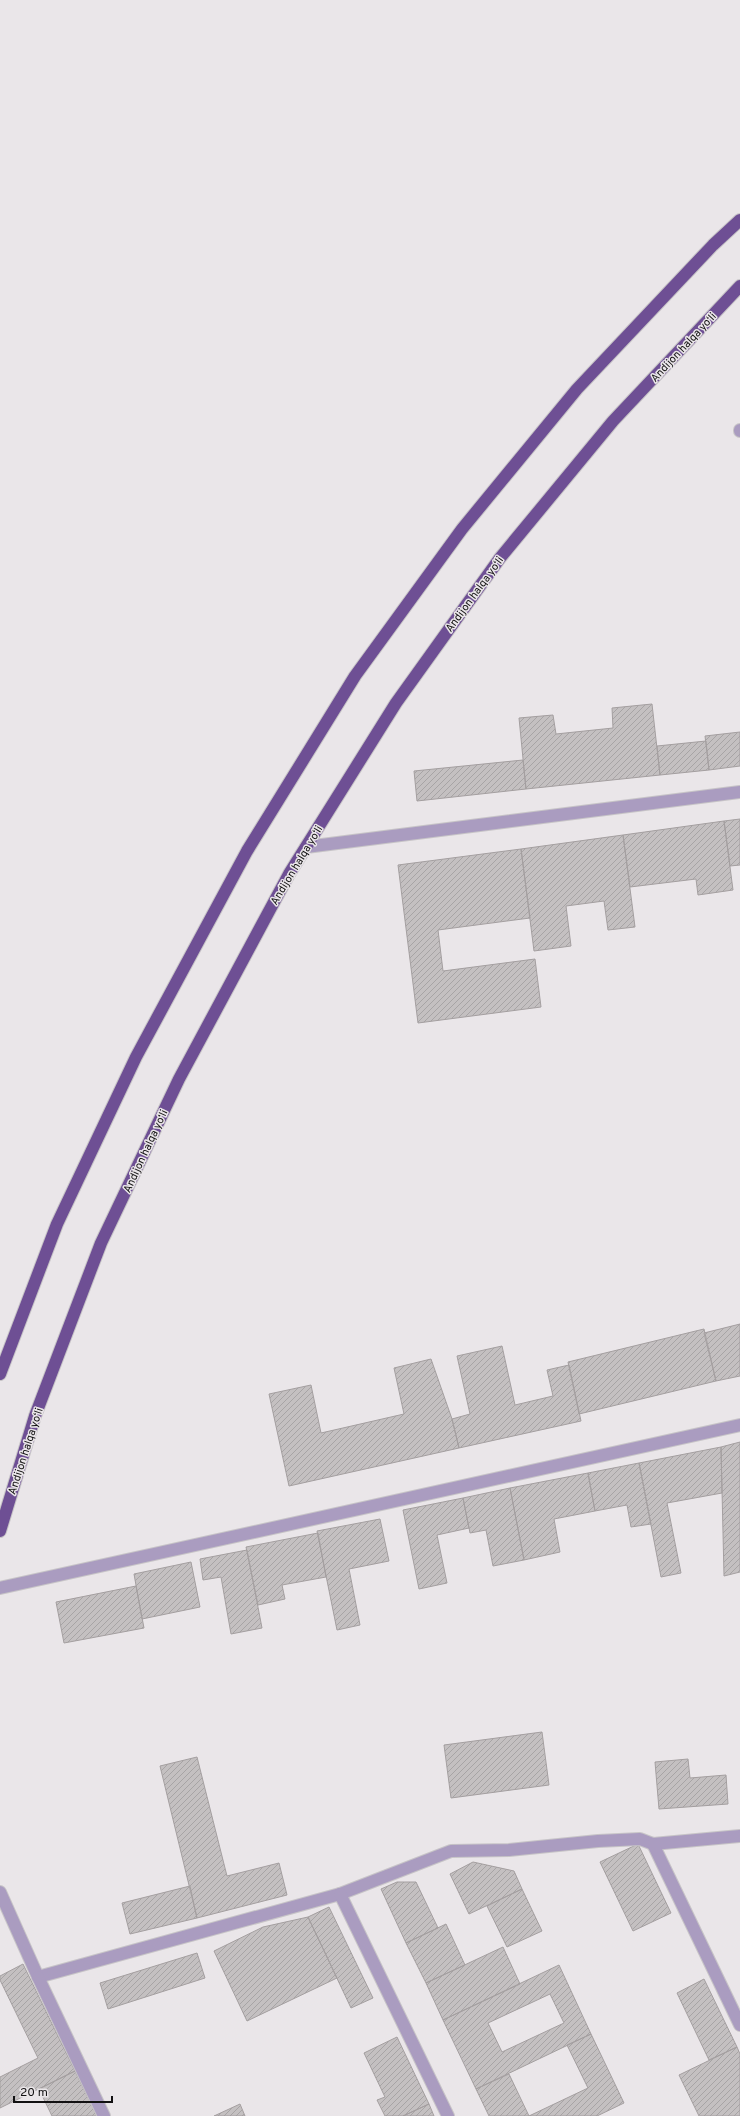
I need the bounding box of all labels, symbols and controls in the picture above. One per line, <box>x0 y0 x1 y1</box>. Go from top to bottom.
street label: Andijon halqa yo‘li <box>648 310 720 385</box>
street label: Andijon halqa yo‘li <box>443 554 507 635</box>
street label: Andijon halqa yo‘li <box>268 823 326 908</box>
street label: Andijon halqa yo‘li <box>120 1108 171 1195</box>
street label: Andijon halqa yo‘li <box>5 1406 47 1496</box>
scale bar <box>14 2078 112 2104</box>
text: 20 m <box>20 2085 48 2101</box>

